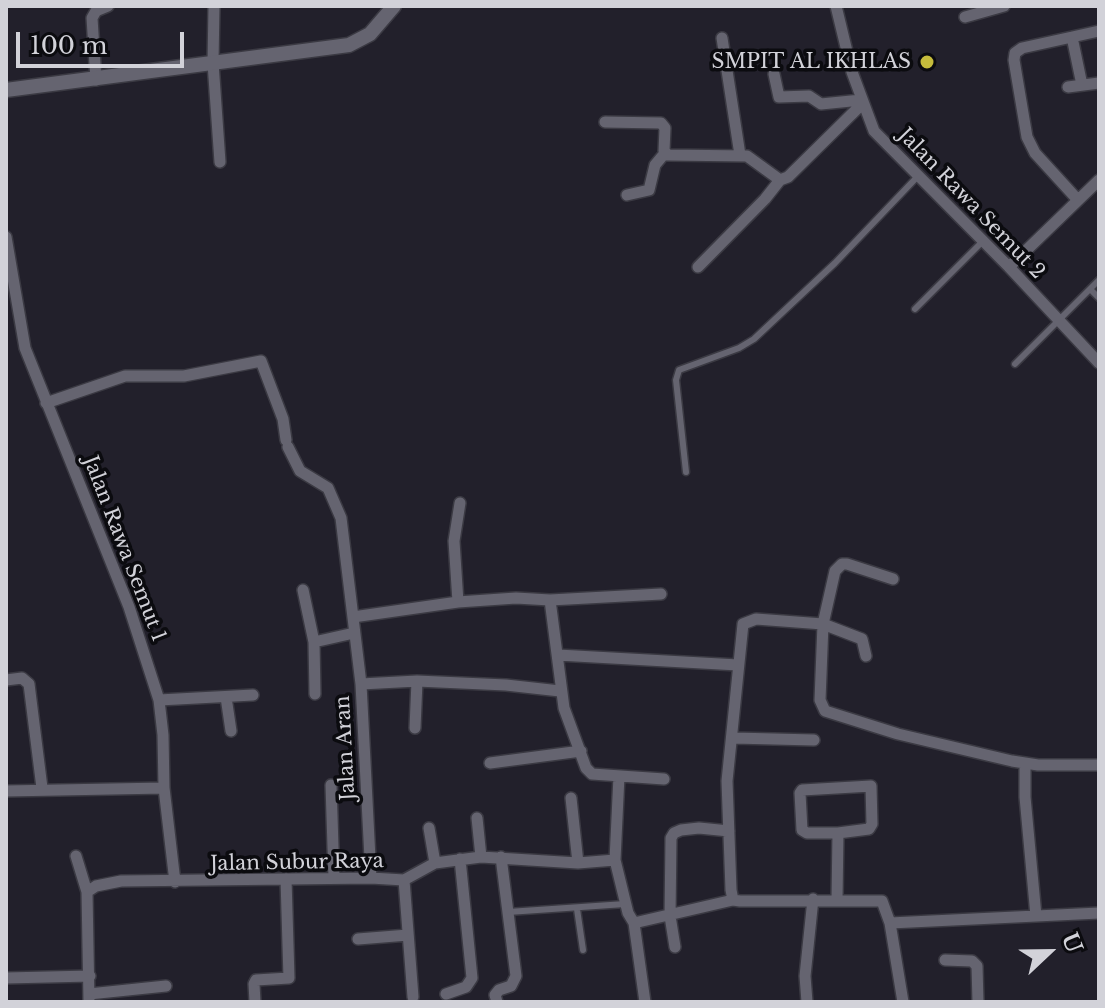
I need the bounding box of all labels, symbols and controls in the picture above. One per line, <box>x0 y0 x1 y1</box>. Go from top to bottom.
scale bar <box>20 16 188 66</box>
text: 100 m <box>30 31 108 60</box>
place label: SMPIT AL IKHLAS <box>711 50 911 74</box>
marker: SMPIT AL IKHLAS <box>918 53 936 71</box>
street label: Jalan Rawa Semut 2 <box>893 124 1049 284</box>
street label: Jalan Rawa Semut 1 <box>78 453 170 645</box>
street label: Jalan Aran <box>331 695 361 801</box>
street label: Jalan Subur Raya <box>210 849 384 877</box>
north arrow <box>1009 912 1089 992</box>
text: U <box>1056 929 1088 957</box>

